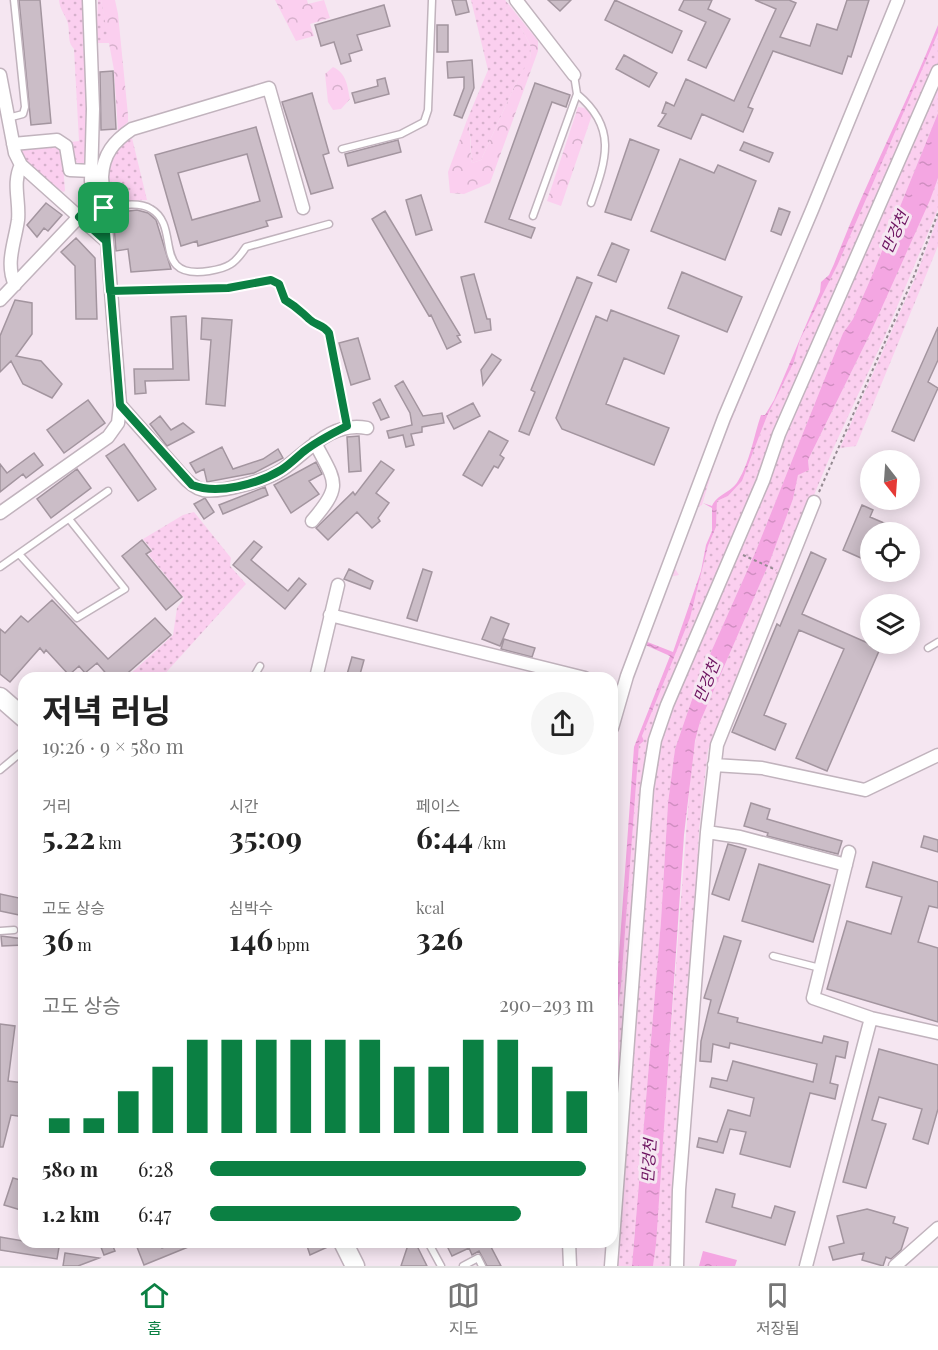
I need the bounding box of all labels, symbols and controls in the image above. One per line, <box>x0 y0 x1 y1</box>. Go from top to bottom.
pin <box>78 182 129 233</box>
icon: arrive <box>87 191 120 224</box>
water label: 만겅천 <box>875 205 913 256</box>
north arrow <box>860 450 920 510</box>
map controls <box>860 450 920 654</box>
button: locate <box>860 522 920 582</box>
button: layers <box>860 594 920 654</box>
water label: 만겅천 <box>688 654 725 705</box>
text: 저녁 러닝 <box>42 687 171 731</box>
button: share <box>531 692 594 755</box>
text: 19:26 · 9 × 580 m <box>42 732 184 759</box>
text: 거리 <box>42 795 71 816</box>
text: 시간 <box>229 795 258 816</box>
text: 페이스 <box>416 795 460 816</box>
text: 5.22 <box>42 817 95 857</box>
text: 35:09 <box>229 817 302 857</box>
text: 6:44 <box>416 817 473 857</box>
text: km <box>95 832 122 853</box>
text: /km <box>473 832 506 853</box>
text: 고도 상승 <box>42 897 105 918</box>
text: 심박수 <box>229 897 273 918</box>
text: kcal <box>416 897 445 918</box>
text: 326 <box>416 918 463 958</box>
text: 36 <box>42 919 73 959</box>
text: 146 <box>229 919 273 959</box>
text: m <box>73 934 92 955</box>
text: bpm <box>273 934 310 955</box>
text: 290–293 m <box>499 990 594 1017</box>
text: 고도 상승 <box>42 991 121 1018</box>
water label: 만겅천 <box>636 1136 660 1184</box>
text: 580 m <box>42 1155 98 1182</box>
text: 6:28 <box>138 1155 174 1182</box>
text: 1.2 km <box>42 1200 100 1227</box>
text: 6:47 <box>138 1200 171 1227</box>
tab: 홈 <box>138 1279 171 1339</box>
tab: 지도 <box>447 1279 480 1339</box>
tab: 저장됨 <box>756 1279 800 1339</box>

